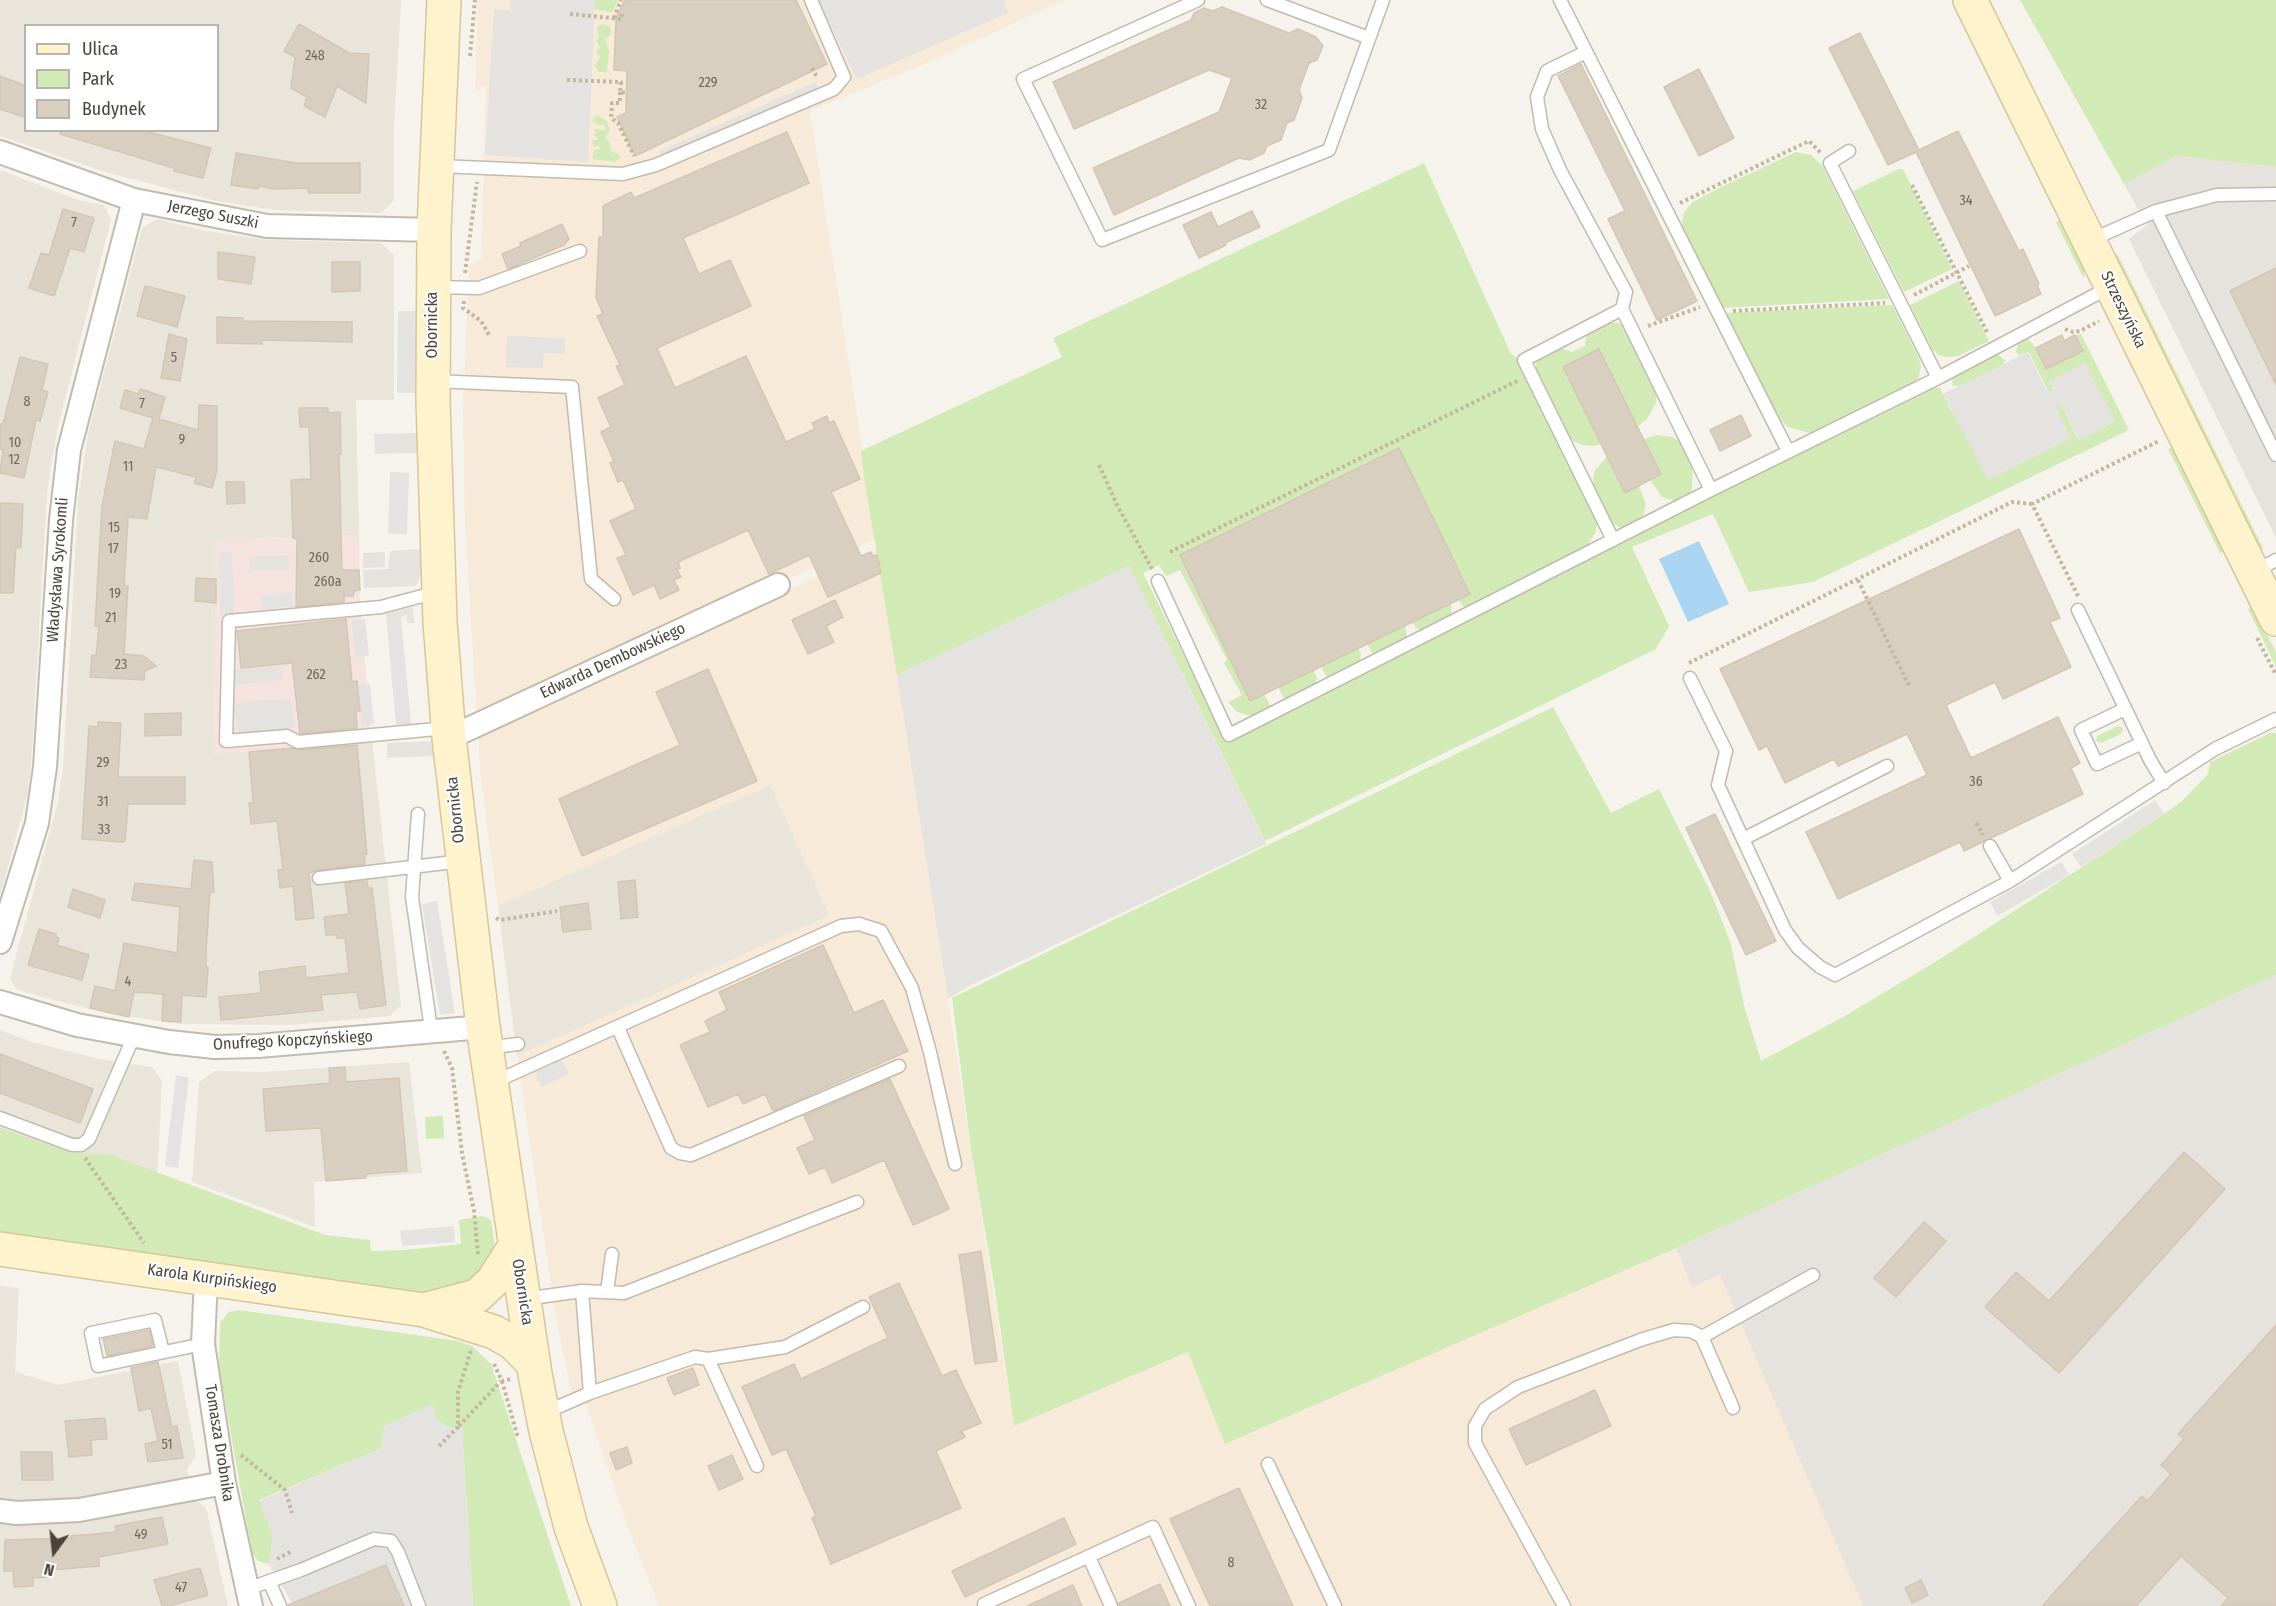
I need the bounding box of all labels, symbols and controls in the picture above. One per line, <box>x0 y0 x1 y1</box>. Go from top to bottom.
legend <box>24 24 219 132</box>
text: Ulica <box>82 38 118 60</box>
house number: 248 <box>305 48 325 64</box>
text: Park <box>82 68 114 90</box>
house number: 229 <box>698 75 718 91</box>
house number: 32 <box>1255 97 1267 113</box>
text: Budynek <box>82 98 146 120</box>
house number: 34 <box>1959 193 1973 209</box>
street label: Jerzego Suszki <box>166 197 260 233</box>
house number: 7 <box>71 215 77 231</box>
street label: Strzeszyńska <box>2096 268 2150 352</box>
street label: Obornicka <box>423 292 443 358</box>
house number: 5 <box>171 350 177 366</box>
house number: 8 <box>24 394 30 410</box>
house number: 7 <box>139 396 145 412</box>
house number: 9 <box>179 432 185 448</box>
house number: 10 <box>9 435 21 451</box>
house number: 12 <box>8 452 20 468</box>
house number: 11 <box>123 459 133 475</box>
street label: Władysława Syrokomli <box>43 497 73 643</box>
house number: 15 <box>108 520 120 536</box>
house number: 17 <box>107 541 119 557</box>
house number: 260 <box>309 550 329 566</box>
house number: 260a <box>314 574 342 590</box>
house number: 19 <box>109 586 121 602</box>
house number: 21 <box>105 610 117 626</box>
street label: Edwarda Dembowskiego <box>537 619 689 703</box>
house number: 23 <box>115 657 127 673</box>
house number: 262 <box>306 667 326 683</box>
house number: 29 <box>97 755 109 771</box>
house number: 36 <box>1969 774 1983 790</box>
street label: Obornicka <box>443 776 469 844</box>
house number: 31 <box>97 794 109 810</box>
house number: 33 <box>98 822 110 838</box>
house number: 4 <box>125 974 131 990</box>
street label: Onufrego Kopczyńskiego <box>213 1027 373 1055</box>
street label: Obornicka <box>507 1257 537 1327</box>
street label: Karola Kurpińskiego <box>146 1260 278 1298</box>
street label: Tomasza Drobnika <box>200 1383 238 1503</box>
house number: 51 <box>161 1437 173 1453</box>
north arrow <box>24 1522 84 1582</box>
house number: 49 <box>134 1527 148 1543</box>
house number: 8 <box>1228 1555 1234 1571</box>
text: N <box>42 1559 56 1580</box>
house number: 47 <box>175 1580 187 1596</box>

